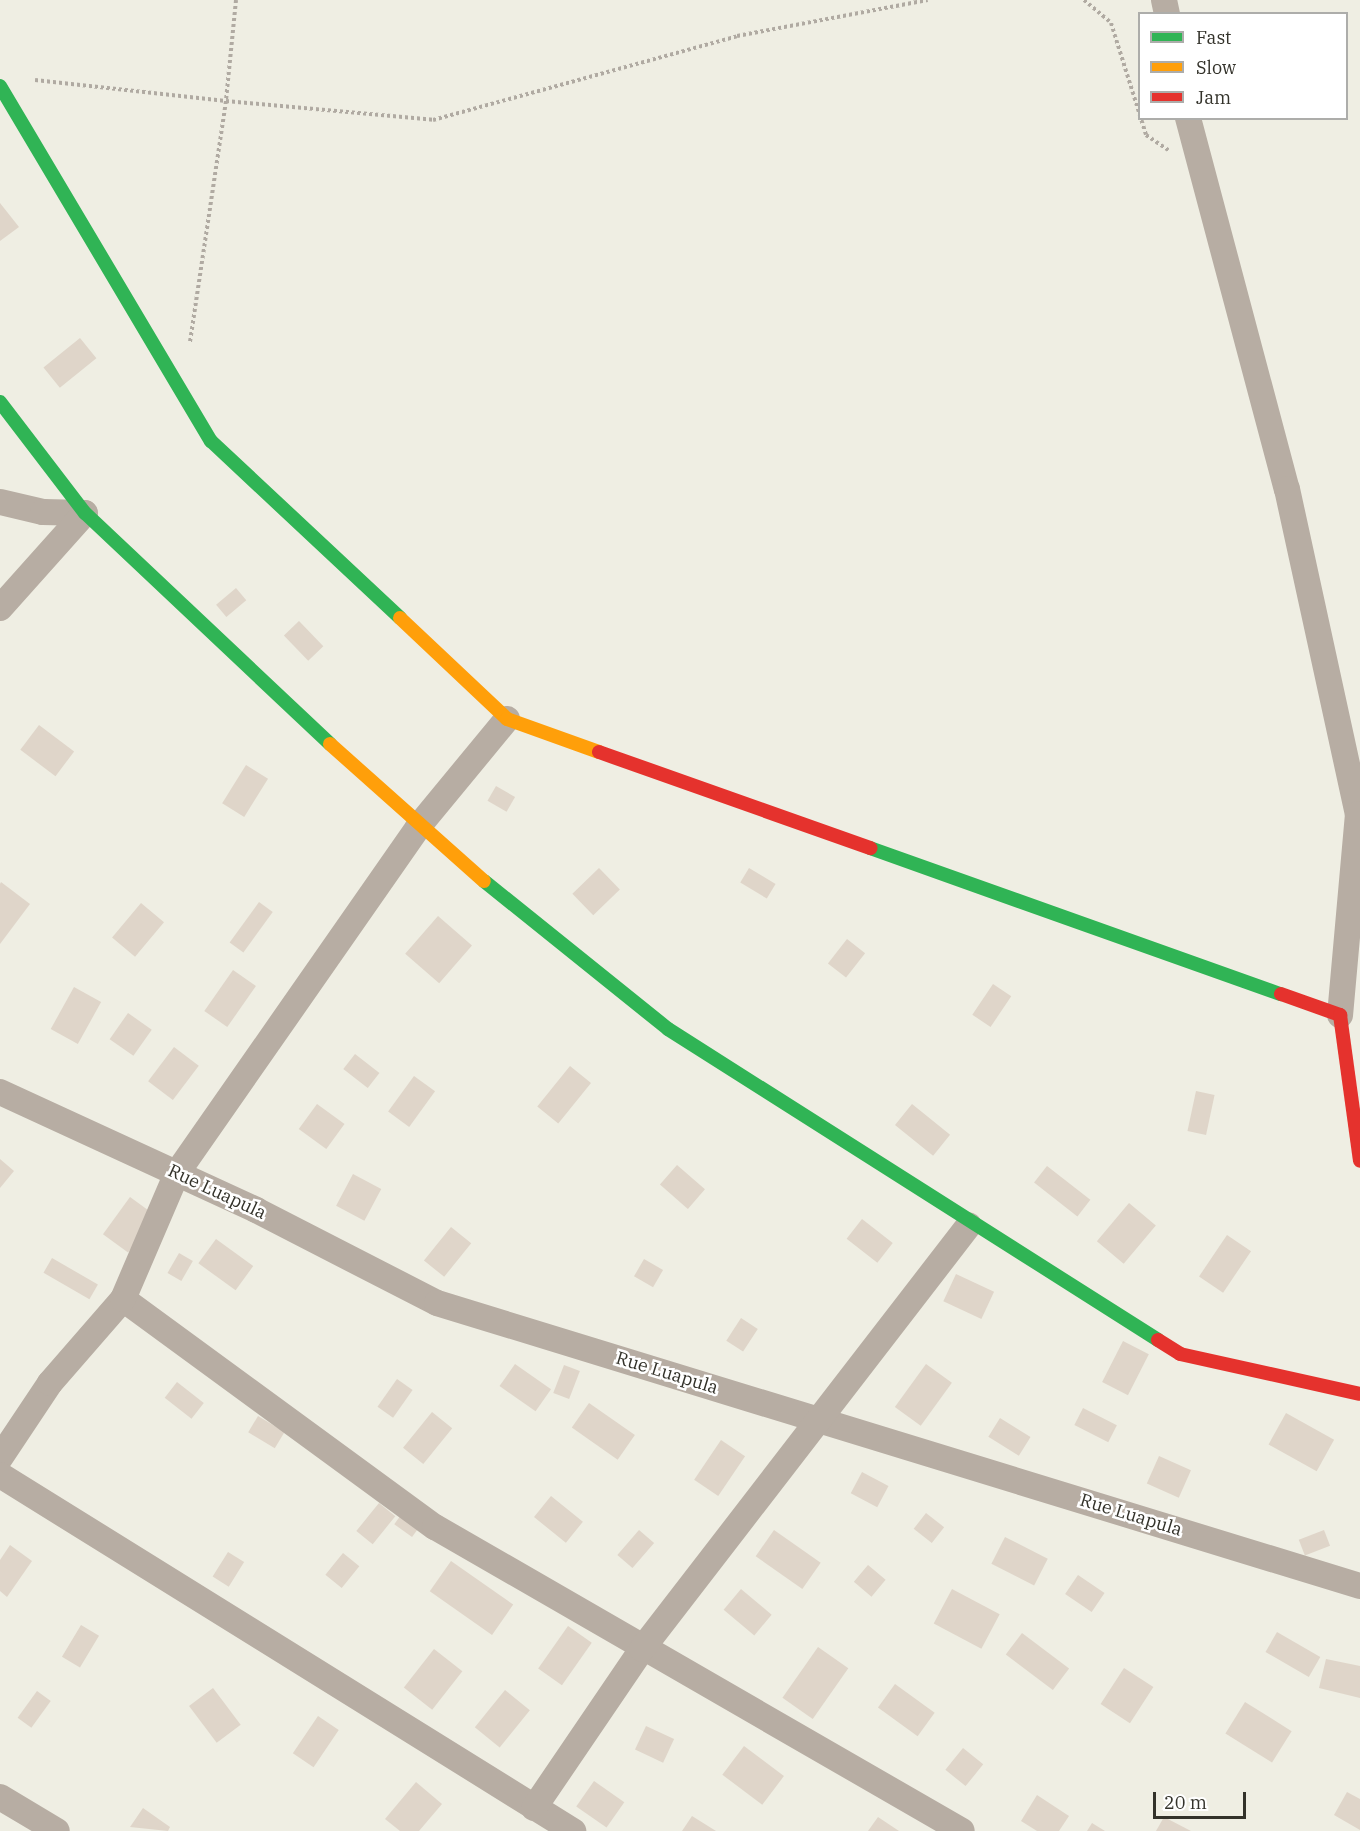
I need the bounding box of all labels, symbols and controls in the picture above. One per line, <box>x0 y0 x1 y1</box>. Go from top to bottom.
legend <box>1138 12 1348 120</box>
text: Fast <box>1196 26 1231 49</box>
text: Slow <box>1196 56 1236 79</box>
text: Jam <box>1196 86 1231 109</box>
street label: Rue Luapula <box>164 1160 270 1224</box>
street label: Rue Luapula <box>613 1347 721 1399</box>
street label: Rue Luapula <box>1077 1489 1185 1541</box>
scale bar <box>1156 1780 1249 1818</box>
text: 20 m <box>1164 1791 1207 1814</box>

